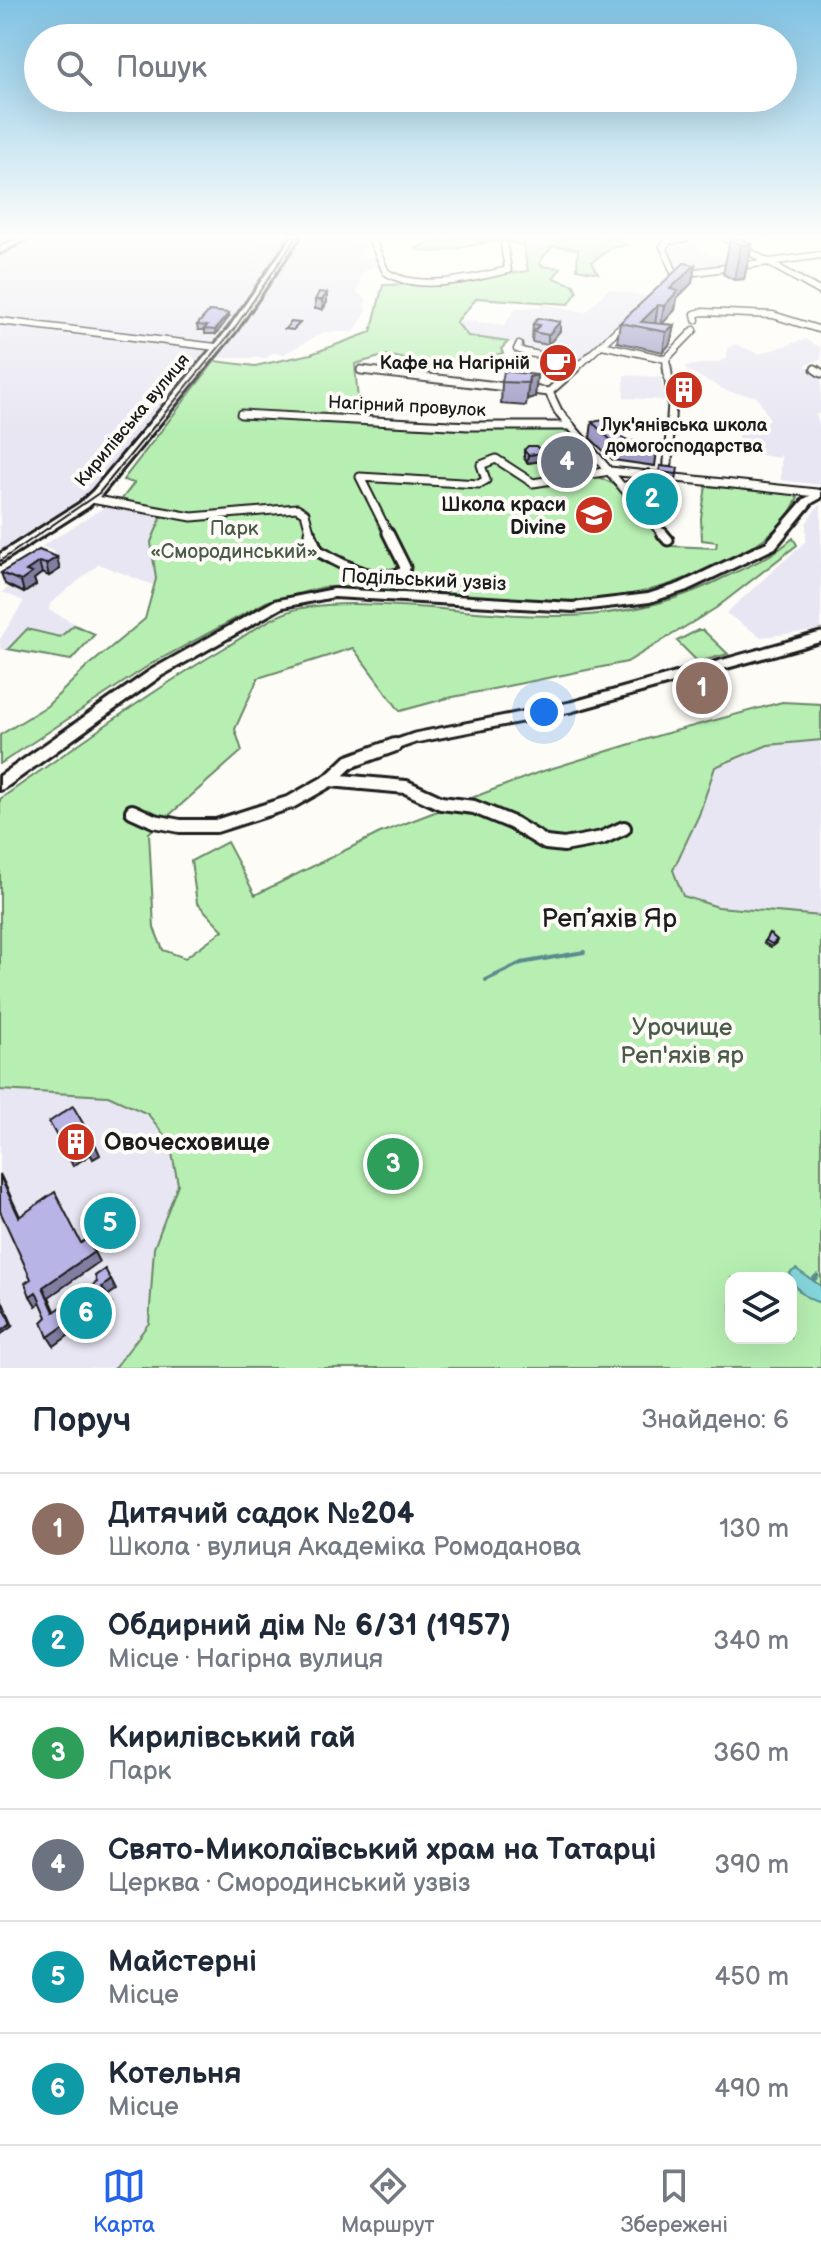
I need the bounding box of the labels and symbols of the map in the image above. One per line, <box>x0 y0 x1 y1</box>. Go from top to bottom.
cafe icon: Кафе на Нагірній <box>537 342 579 384</box>
street label: Кирилівська вулиця <box>71 350 194 491</box>
place label: Кафе на Нагірній <box>380 353 530 374</box>
building icon: Лук'янівська школа домогосподарства <box>663 369 705 411</box>
street label: Нагірний провулок <box>328 392 487 421</box>
place label: Лук'янівська школа домогосподарства <box>600 415 768 457</box>
pin: 4 <box>541 432 593 492</box>
pin: 2 <box>626 469 678 529</box>
place label: Школа краси Divine <box>441 493 566 540</box>
school or university icon: Школа краси Divine <box>573 494 615 536</box>
park label: Парк «Смородинський» <box>150 517 318 564</box>
street label: Подільський узвіз <box>341 564 507 596</box>
pin: 1 <box>676 658 728 718</box>
your location <box>524 692 564 732</box>
district label: Репʼяхів Яр <box>541 904 677 935</box>
park label: Урочище Реп'яхів яр <box>620 1013 744 1070</box>
building icon: Овочесховище <box>55 1121 97 1163</box>
place label: Овочесховище <box>104 1128 270 1157</box>
pin: 3 <box>367 1134 419 1194</box>
pin: 5 <box>84 1193 136 1253</box>
pin: 6 <box>60 1283 112 1343</box>

